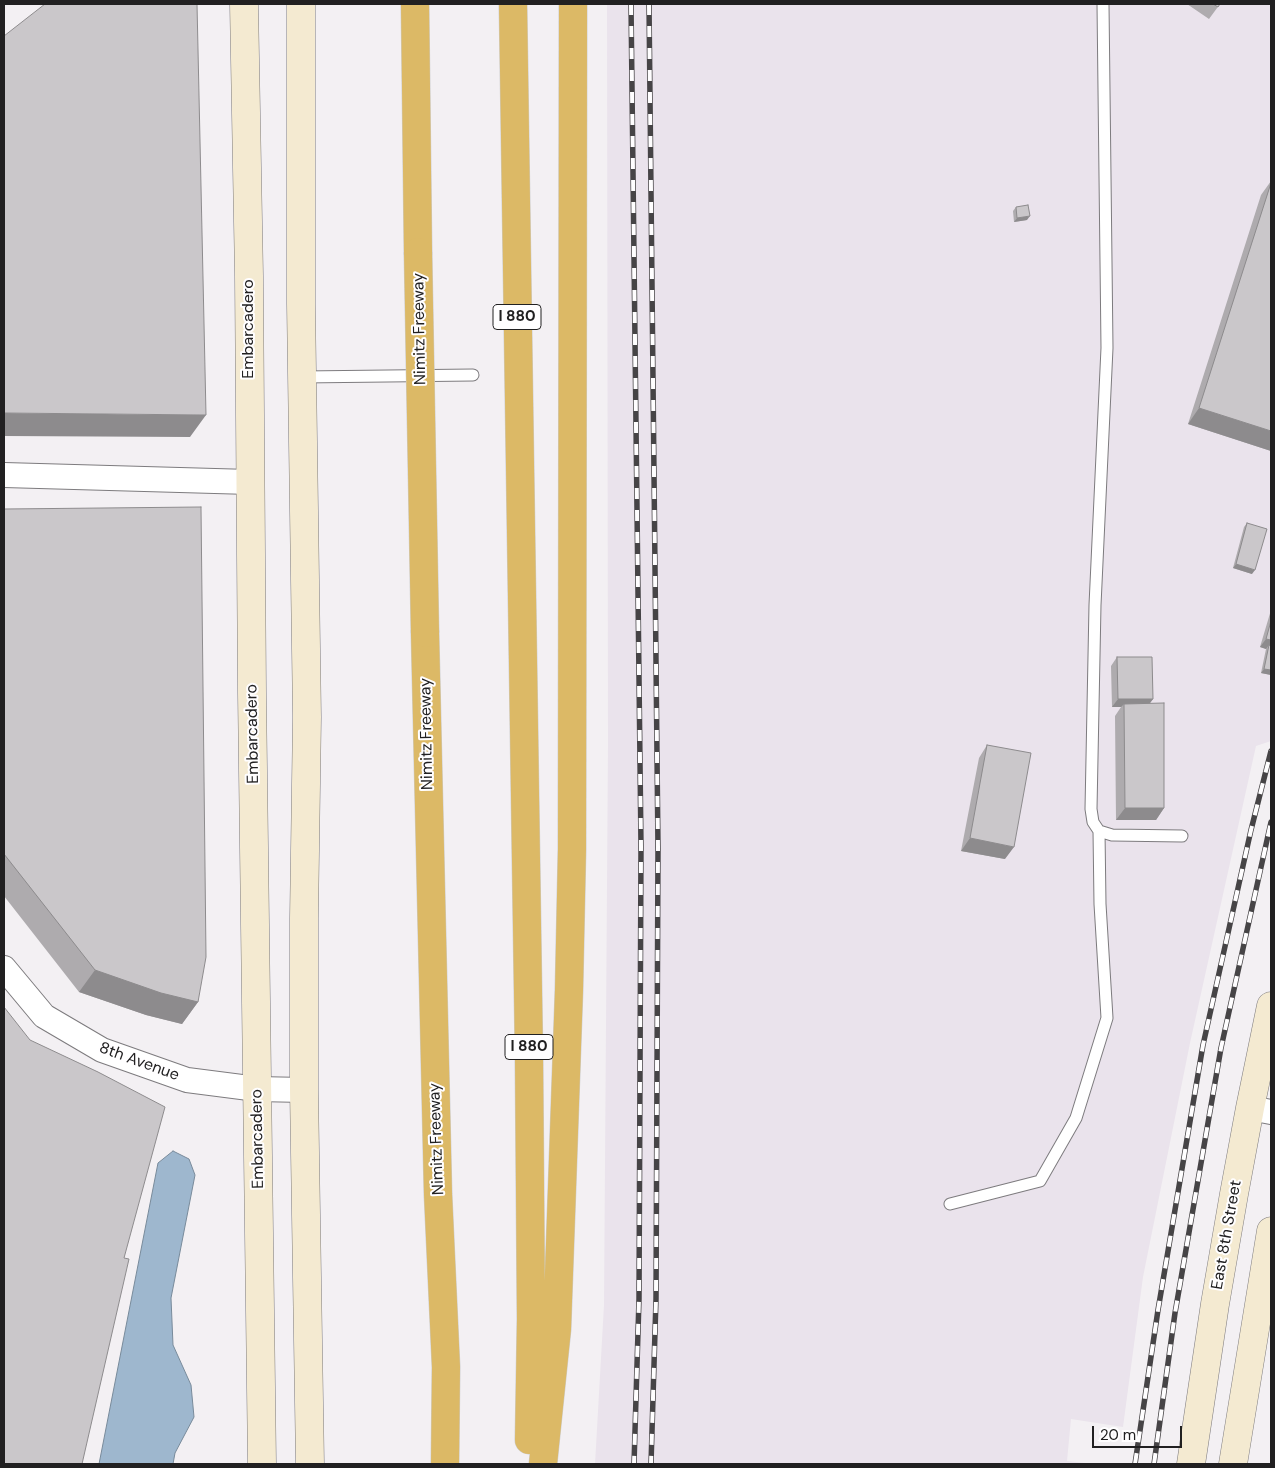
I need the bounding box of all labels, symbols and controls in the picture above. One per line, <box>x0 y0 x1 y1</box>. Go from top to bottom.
street label: Nimitz Freeway <box>409 273 431 385</box>
street label: Embarcadero <box>239 279 259 379</box>
road number: I 880 <box>493 304 541 330</box>
street label: Nimitz Freeway <box>416 678 438 790</box>
street label: Embarcadero <box>243 684 263 784</box>
road number: I 880 <box>505 1034 553 1060</box>
street label: 8th Avenue <box>96 1039 182 1085</box>
street label: Nimitz Freeway <box>425 1083 449 1195</box>
street label: Embarcadero <box>248 1089 268 1189</box>
street label: East 8th Street <box>1208 1179 1246 1291</box>
scale bar <box>1095 1416 1185 1448</box>
text: 20 m <box>1100 1425 1136 1445</box>

